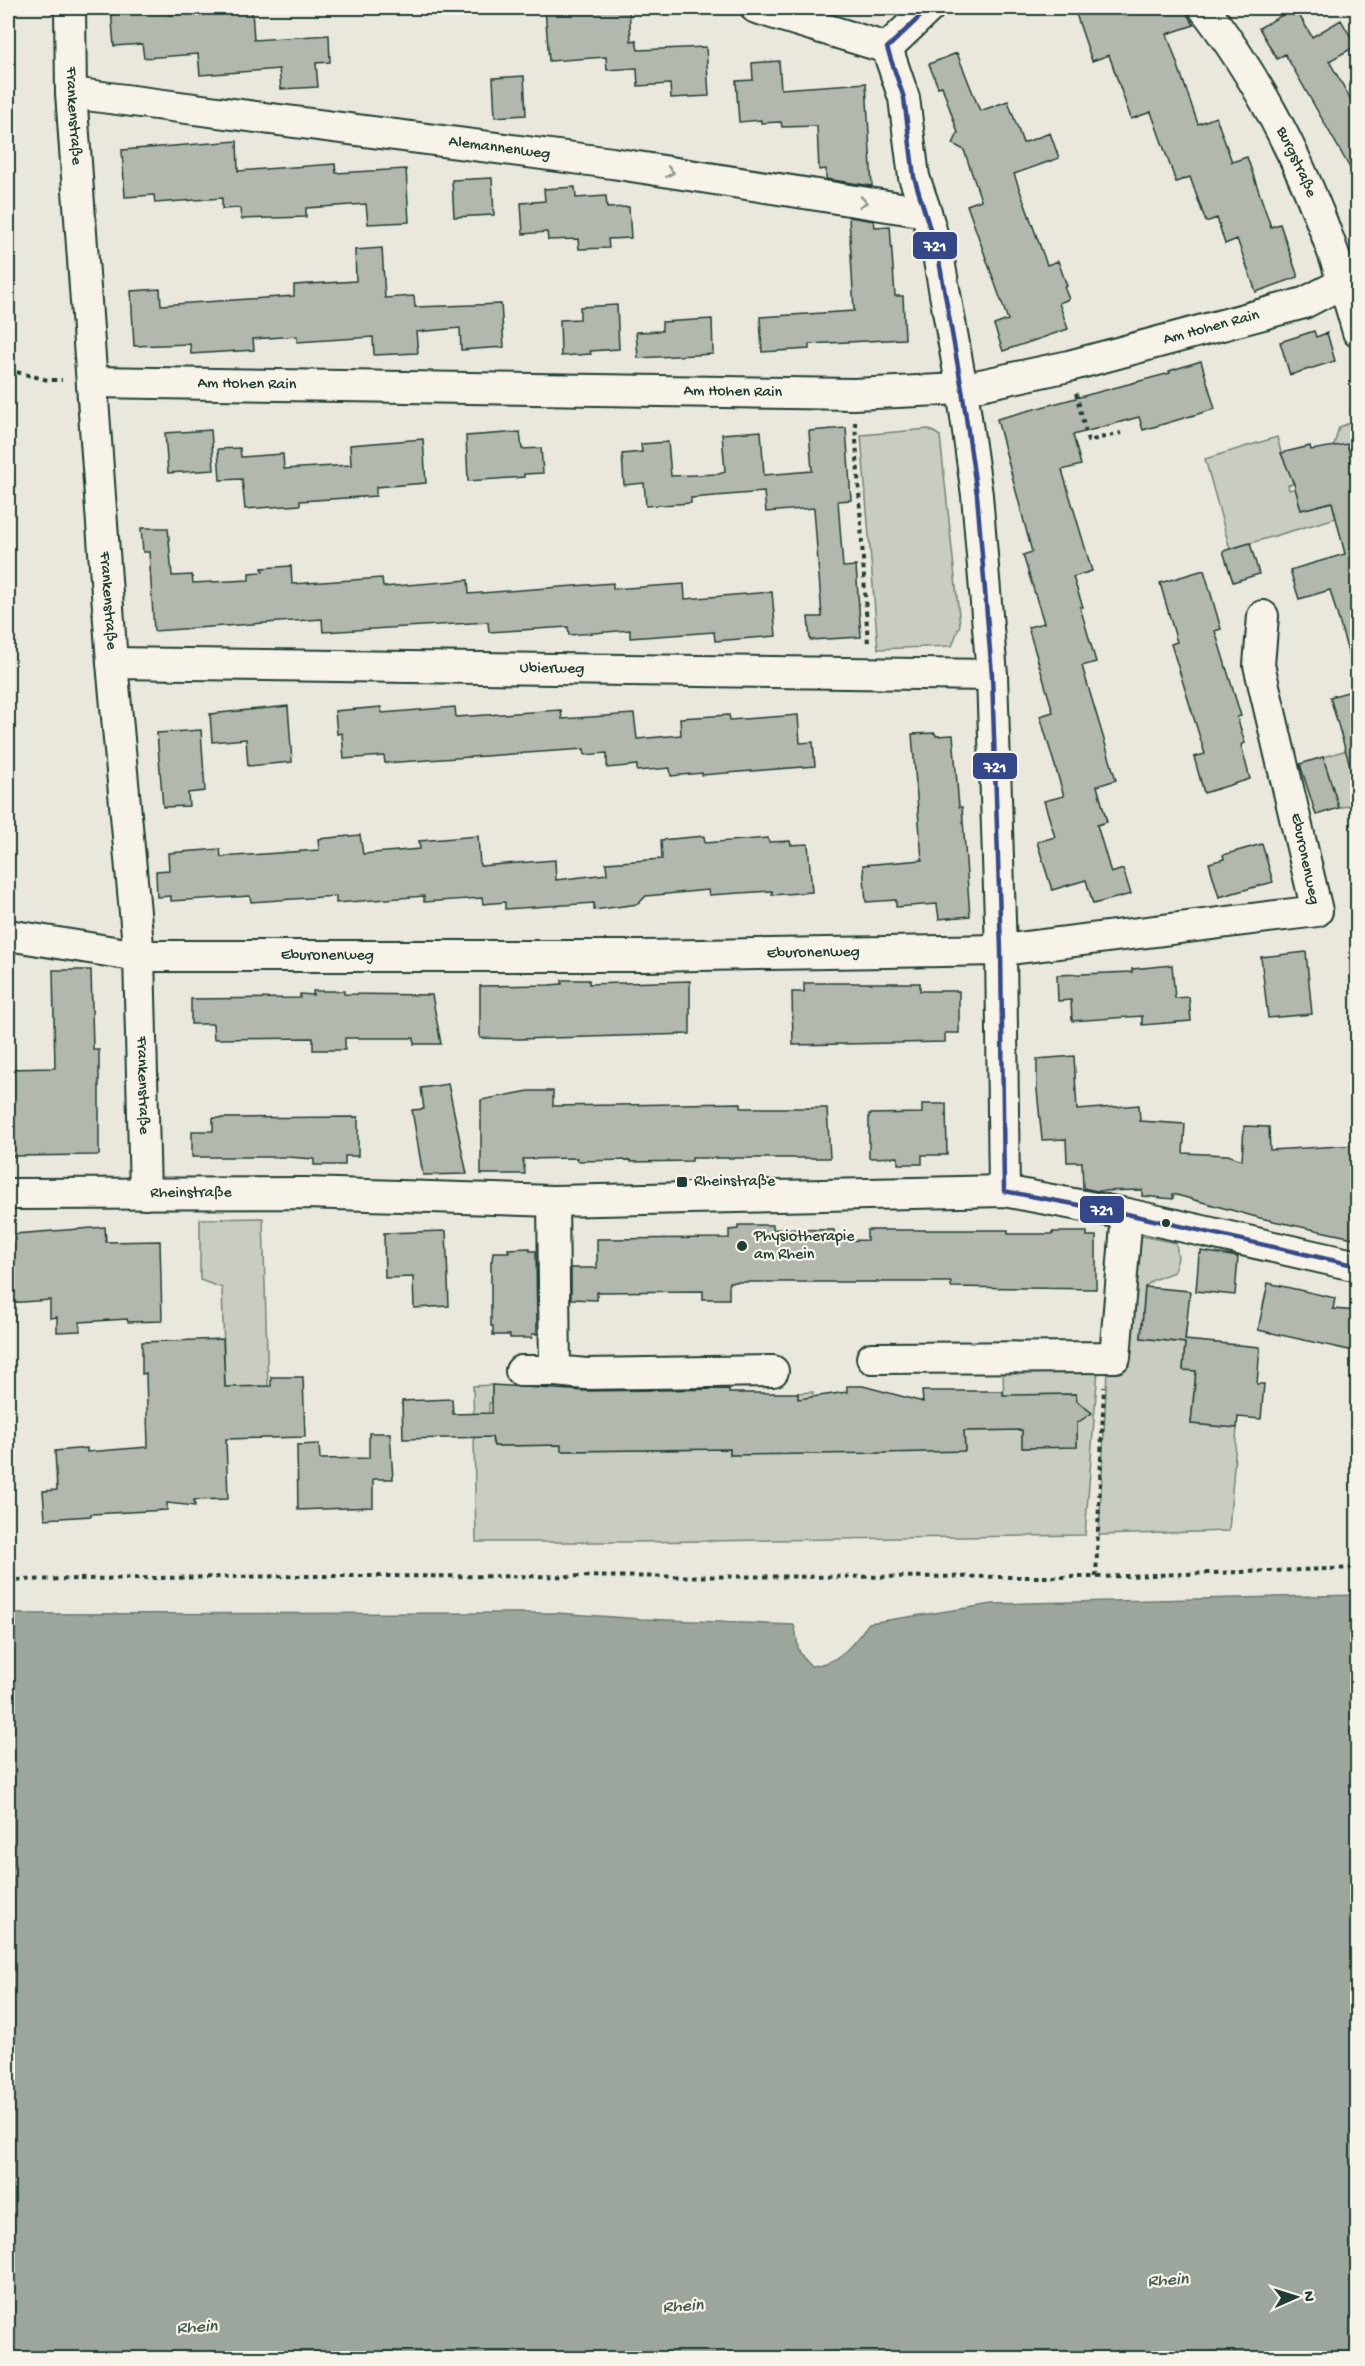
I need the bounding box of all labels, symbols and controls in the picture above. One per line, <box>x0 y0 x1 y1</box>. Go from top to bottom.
street label: Frankenstraße <box>61 66 86 166</box>
street label: Burgstraße <box>1271 123 1321 201</box>
street label: Alemannenweg <box>447 132 551 164</box>
one-way arrow <box>665 165 675 178</box>
one-way arrow <box>857 195 867 208</box>
line badge: 721 <box>912 231 958 260</box>
text: 721 <box>923 239 946 258</box>
street label: Am Hohen Rain <box>1161 306 1262 350</box>
street label: Am Hohen Rain <box>198 374 297 395</box>
street label: Am Hohen Rain <box>683 382 783 402</box>
street label: Frankenstraße <box>94 550 121 651</box>
street label: Ubierweg <box>519 659 585 679</box>
line badge: 721 <box>972 752 1018 780</box>
text: 721 <box>983 760 1006 779</box>
street label: Eburonenweg <box>1285 811 1323 907</box>
street label: Eburonenweg <box>767 943 860 963</box>
street label: Eburonenweg <box>281 947 374 966</box>
street label: Frankenstraße <box>131 1035 153 1135</box>
place label: Rheinstraße <box>694 1173 776 1192</box>
marker: Rheinstraße <box>675 1175 689 1189</box>
street label: Rheinstraße <box>150 1184 232 1203</box>
line badge: 721 <box>1079 1195 1125 1224</box>
text: 721 <box>1090 1203 1113 1222</box>
unlabelled marker <box>1160 1217 1172 1229</box>
place label: Physiotherapie am Rhein <box>753 1228 855 1265</box>
marker: Physiotherapie am Rhein <box>735 1239 749 1253</box>
north arrow <box>1266 2267 1326 2327</box>
water label: Rhein <box>1147 2269 1189 2293</box>
text: N <box>1298 2291 1317 2303</box>
water label: Rhein <box>662 2295 704 2319</box>
water label: Rhein <box>176 2316 218 2340</box>

